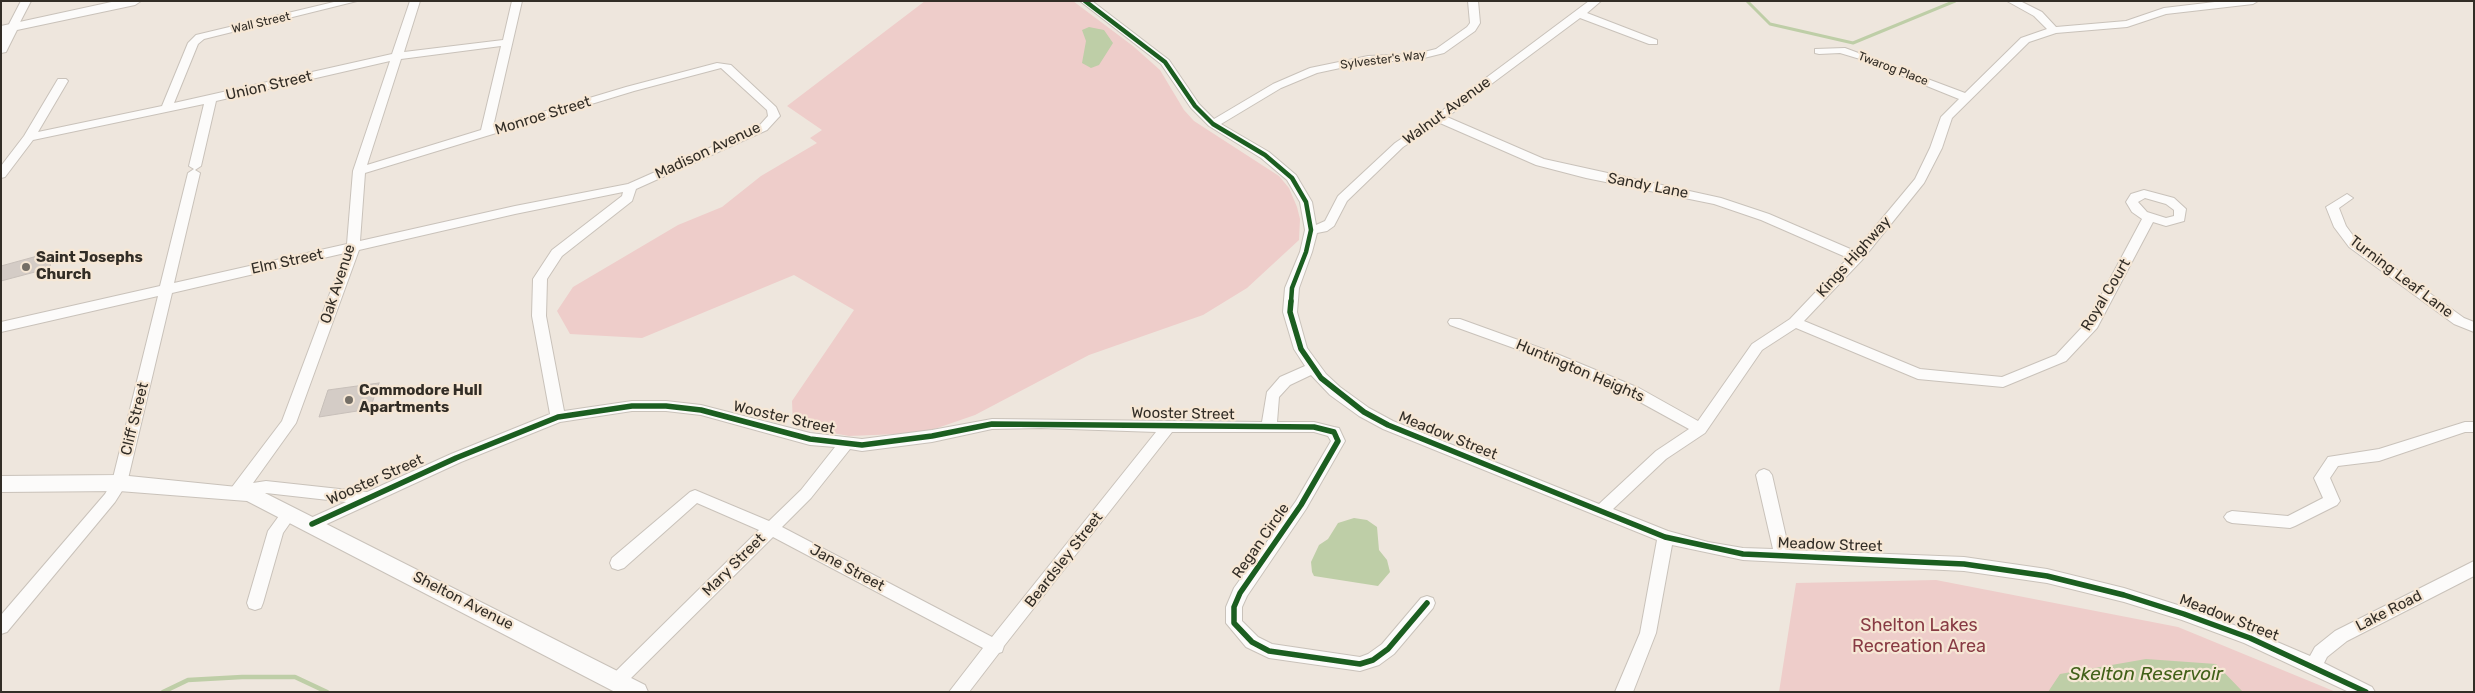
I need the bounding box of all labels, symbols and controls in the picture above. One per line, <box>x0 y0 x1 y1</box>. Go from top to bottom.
street label: Wall Street <box>230 9 292 37</box>
street label: Sylvester's Way <box>1339 48 1427 72</box>
street label: Twarog Place <box>1856 49 1930 89</box>
street label: Union Street <box>224 67 314 105</box>
street label: Walnut Avenue <box>1400 73 1494 149</box>
street label: Monroe Street <box>493 93 593 139</box>
street label: Madison Avenue <box>652 119 764 183</box>
street label: Sandy Lane <box>1606 169 1690 203</box>
street label: Kings Highway <box>1813 213 1895 301</box>
street label: Turning Leaf Lane <box>2346 232 2456 322</box>
street label: Oak Avenue <box>317 242 359 326</box>
street label: Elm Street <box>249 246 325 278</box>
place label: Saint Josephs Church <box>36 249 143 284</box>
street label: Royal Court <box>2077 256 2135 334</box>
marker: Saint Josephs Church <box>20 261 32 273</box>
street label: Huntington Heights <box>1513 336 1647 406</box>
street label: Cliff Street <box>117 381 153 457</box>
place label: Commodore Hull Apartments <box>359 382 482 417</box>
marker: Commodore Hull Apartments <box>343 394 355 406</box>
street label: Wooster Street <box>732 398 836 438</box>
street label: Wooster Street <box>1131 404 1235 424</box>
street label: Meadow Street <box>1396 408 1500 464</box>
street label: Wooster Street <box>324 451 426 509</box>
street label: Regan Circle <box>1228 500 1294 582</box>
street label: Beardsley Street <box>1021 509 1107 611</box>
street label: Mary Street <box>699 530 769 600</box>
street label: Meadow Street <box>1777 534 1883 556</box>
street label: Jane Street <box>806 541 888 595</box>
street label: Shelton Avenue <box>410 568 516 634</box>
street label: Lake Road <box>2353 587 2425 635</box>
street label: Meadow Street <box>2177 591 2281 645</box>
park label: Shelton Lakes Recreation Area <box>1852 615 1986 658</box>
water label: Skelton Reservoir <box>2069 664 2223 686</box>

